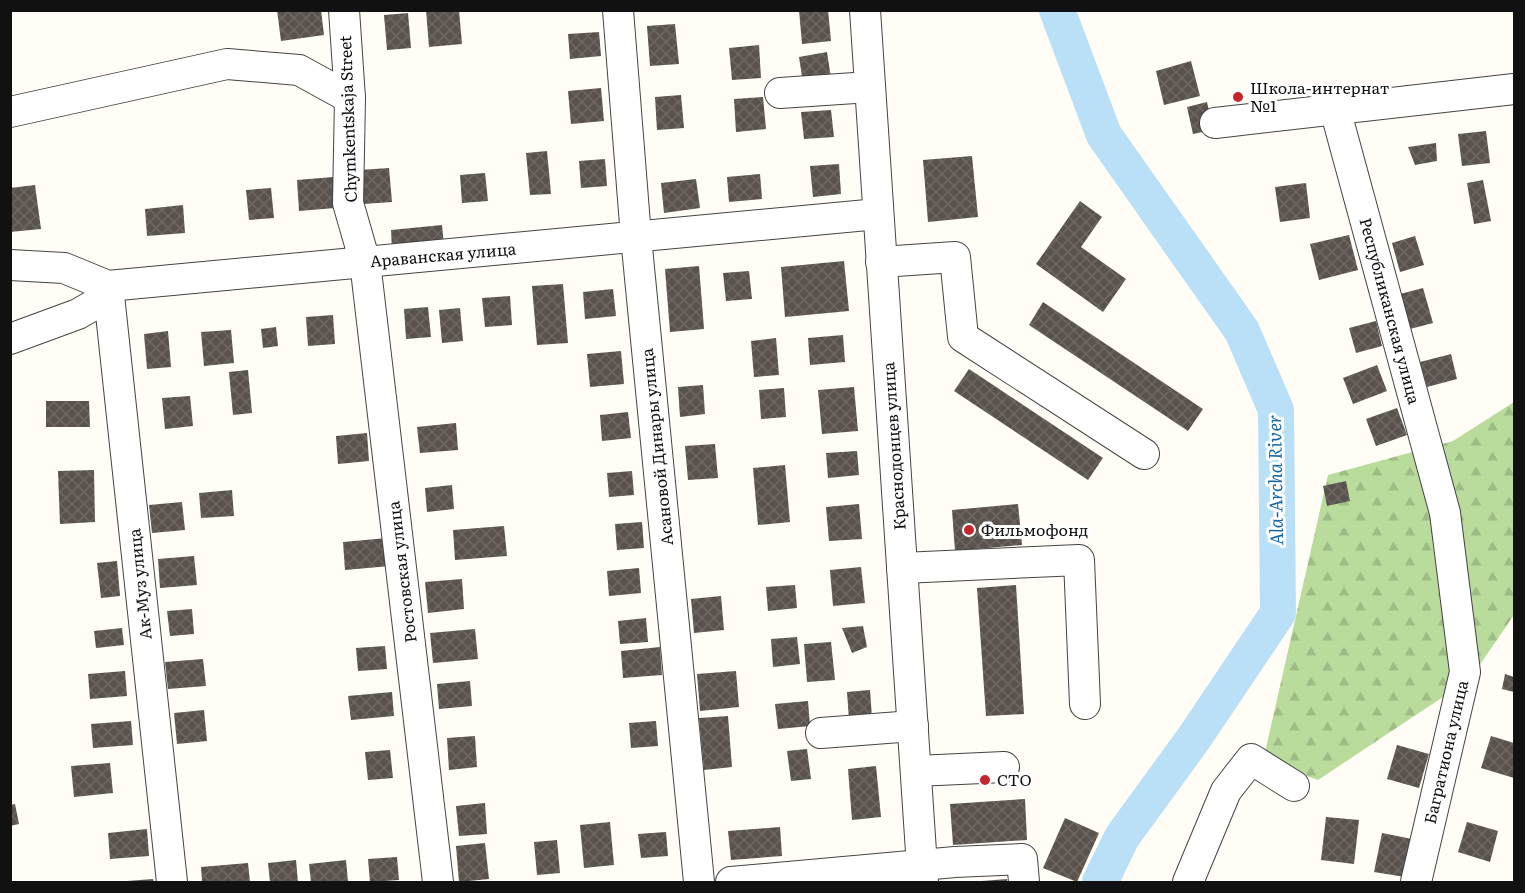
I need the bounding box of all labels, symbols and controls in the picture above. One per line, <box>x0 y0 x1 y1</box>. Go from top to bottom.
street label: Chymkentskaja Street <box>332 35 362 203</box>
place label: Школа-интернат №1 <box>1250 75 1389 117</box>
marker: Школа-интернат №1 <box>1231 90 1245 104</box>
street label: Республиканская улица <box>1355 215 1428 407</box>
street label: Араванская улица <box>369 236 517 272</box>
street label: Асановой Динары улица <box>634 347 678 547</box>
street label: Краснодонцев улица <box>875 361 911 531</box>
water label: Ala-Archa River <box>1260 415 1289 546</box>
street label: Ростовская улица <box>380 500 422 644</box>
place label: Фильмофонд <box>981 517 1088 541</box>
marker: Фильмофонд <box>962 523 976 537</box>
street label: Ак-Муз улица <box>121 527 157 641</box>
street label: Багратиона улица <box>1417 677 1473 826</box>
place label: СТО <box>997 767 1032 791</box>
marker: СТО <box>978 773 992 787</box>

